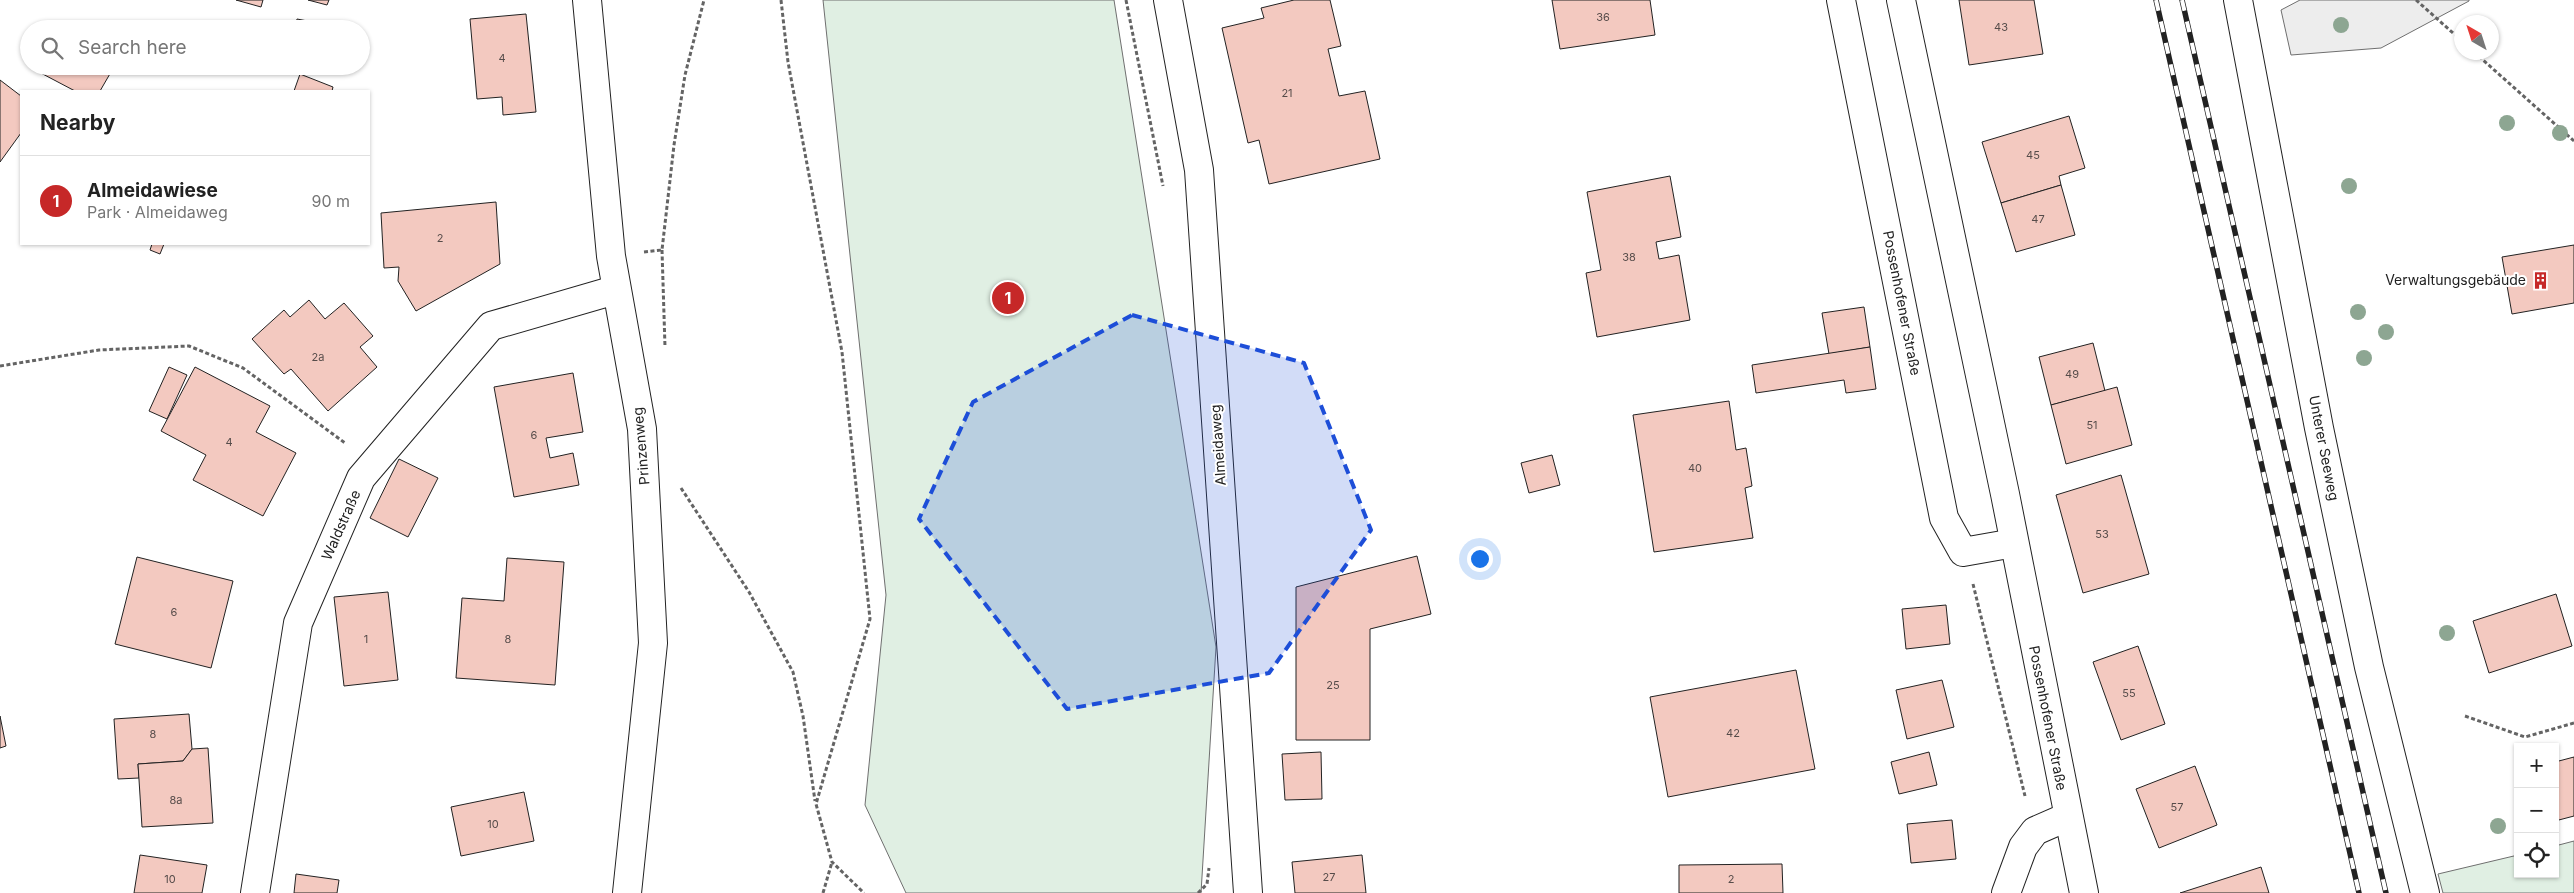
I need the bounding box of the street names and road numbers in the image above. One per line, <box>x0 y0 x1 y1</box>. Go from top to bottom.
street label: Possenhofener Straße <box>1880 229 1925 377</box>
street label: Unterer Seeweg <box>2306 394 2343 502</box>
street label: Almeidaweg <box>1206 404 1229 486</box>
street label: Prinzenweg <box>629 406 652 486</box>
street label: Waldstraße <box>318 487 364 562</box>
street label: Possenhofener Straße <box>2026 644 2071 792</box>

